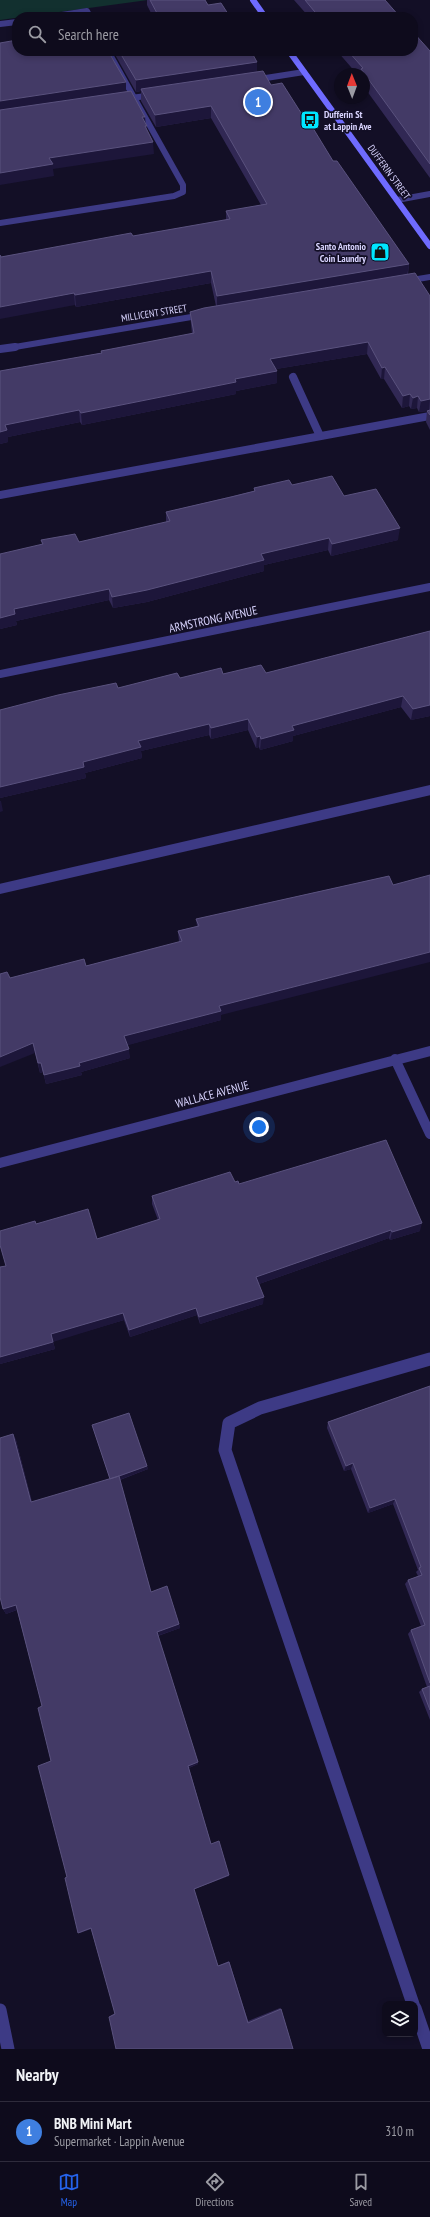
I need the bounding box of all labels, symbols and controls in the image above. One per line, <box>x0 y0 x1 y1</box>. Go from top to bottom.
search box <box>12 12 418 56</box>
icon: search <box>26 23 48 45</box>
text: Search here <box>58 25 119 44</box>
north arrow <box>334 68 370 104</box>
pin: 1 <box>245 87 271 117</box>
place label: Dufferin St at Lappin Ave <box>324 108 372 133</box>
bus stop icon: Dufferin St at Lappin Ave <box>299 109 321 131</box>
street label: DUFFERIN STREET <box>365 142 413 202</box>
place label: Santo Antonio Coin Laundry <box>316 240 367 265</box>
shop icon: Santo Antonio Coin Laundry <box>369 241 391 263</box>
street label: MILLICENT STREET <box>120 301 188 325</box>
street label: ARMSTRONG AVENUE <box>167 602 259 636</box>
street label: WALLACE AVENUE <box>174 1077 250 1111</box>
your location <box>249 1117 269 1137</box>
map controls <box>382 2001 418 2037</box>
button: layers <box>382 2001 418 2037</box>
text: Nearby <box>16 2064 59 2086</box>
text: BNB Mini Mart <box>54 2114 132 2133</box>
text: 1 <box>26 2123 32 2140</box>
text: 310 m <box>385 2123 414 2140</box>
text: Supermarket · Lappin Avenue <box>54 2133 185 2150</box>
tab: Map <box>58 2171 80 2209</box>
tab: Directions <box>196 2171 234 2209</box>
tab: Saved <box>349 2171 372 2209</box>

